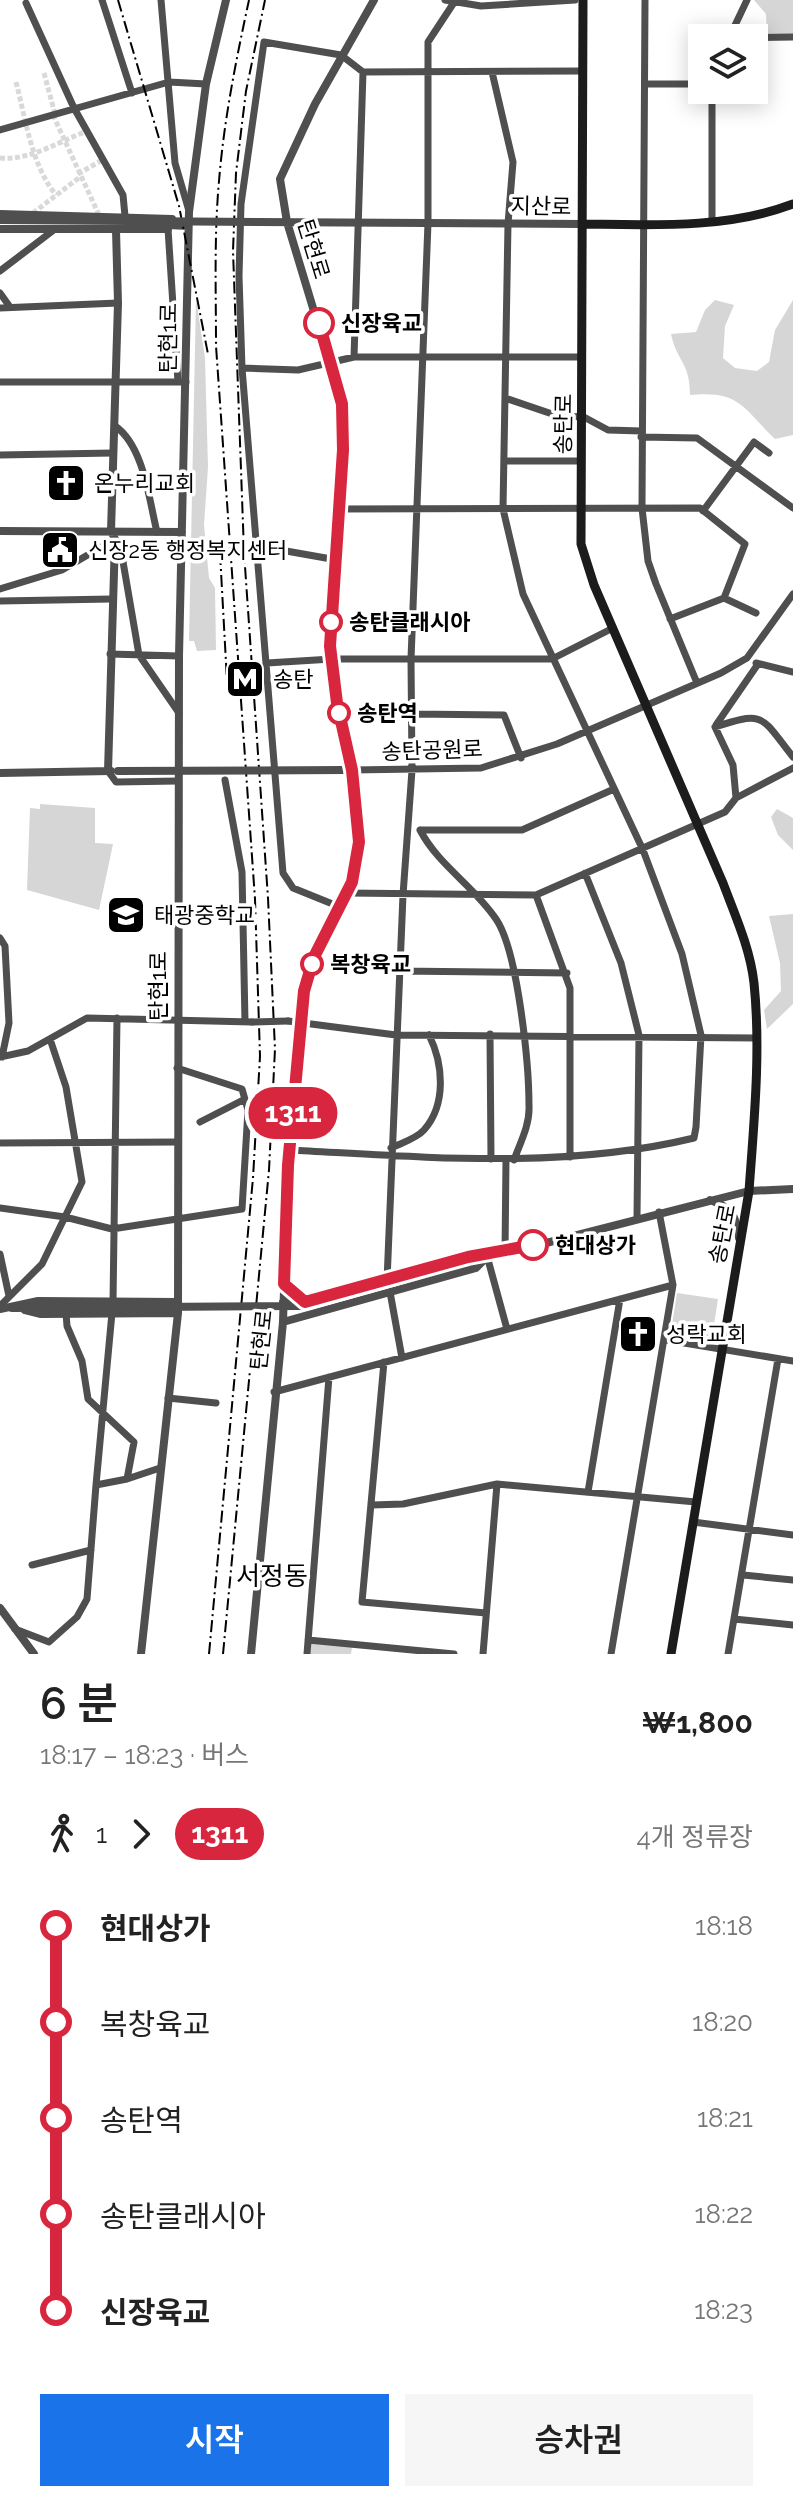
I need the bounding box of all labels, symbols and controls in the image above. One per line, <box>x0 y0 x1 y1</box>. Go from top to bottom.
map controls <box>688 24 768 104</box>
button: layers <box>688 24 768 104</box>
street label: 지산로 <box>510 192 572 220</box>
street label: 탄현로 <box>293 216 335 282</box>
street label: 탄현1로 <box>154 303 182 373</box>
marker: 신장육교 <box>304 308 334 338</box>
place label: 신장육교 <box>341 310 422 336</box>
street label: 송탄로 <box>549 393 577 455</box>
church icon: 온누리교회 <box>45 462 87 504</box>
place label: 온누리교회 <box>94 470 195 496</box>
public building icon: 신장2동 행정복지센터 <box>39 529 81 571</box>
place label: 신장2동 행정복지센터 <box>88 537 287 563</box>
place label: 송탄클래시아 <box>349 609 470 635</box>
marker: 송탄클래시아 <box>320 611 342 633</box>
metro station icon: 송탄 <box>224 658 266 700</box>
place label: 송탄 <box>273 666 313 692</box>
place label: 송탄역 <box>357 700 418 726</box>
marker: 송탄역 <box>328 702 350 724</box>
street label: 송탄공원로 <box>381 735 483 765</box>
school or university icon: 태광중학교 <box>105 894 147 936</box>
place label: 태광중학교 <box>154 902 255 928</box>
street label: 탄현1로 <box>145 951 171 1021</box>
place label: 복창육교 <box>330 951 411 977</box>
marker: 복창육교 <box>301 953 323 975</box>
line badge: 1311 <box>237 1087 349 1139</box>
text: 1311 <box>264 1096 322 1129</box>
street label: 송탄로 <box>703 1202 741 1266</box>
marker: 현대상가 <box>518 1230 548 1260</box>
place label: 현대상가 <box>555 1232 636 1258</box>
street label: 탄현로 <box>245 1308 277 1372</box>
church icon: 성락교회 <box>617 1313 659 1355</box>
place label: 성락교회 <box>666 1321 747 1347</box>
district label: 서정동 <box>236 1561 308 1591</box>
text: 6 분 <box>40 1678 118 1729</box>
text: ₩1,800 <box>642 1705 753 1740</box>
text: 18:17 – 18:23 · 버스 <box>40 1740 249 1770</box>
icon: walk <box>40 1812 84 1856</box>
icon: forward <box>119 1812 163 1856</box>
text: 1311 <box>191 1817 248 1850</box>
text: 1 <box>96 1819 107 1849</box>
text: 4개 정류장 <box>636 1822 753 1852</box>
text: 현대상가 <box>100 1911 210 1946</box>
text: 18:18 <box>695 1911 753 1941</box>
text: 복창육교 <box>100 2007 210 2042</box>
text: 18:20 <box>692 2007 753 2037</box>
text: 송탄역 <box>100 2103 183 2138</box>
text: 18:21 <box>697 2103 753 2133</box>
text: 송탄클래시아 <box>100 2199 266 2234</box>
text: 18:22 <box>694 2199 753 2229</box>
text: 신장육교 <box>100 2295 210 2330</box>
text: 18:23 <box>694 2295 753 2325</box>
button: 시작 <box>40 2394 389 2486</box>
button: 승차권 <box>405 2394 753 2486</box>

